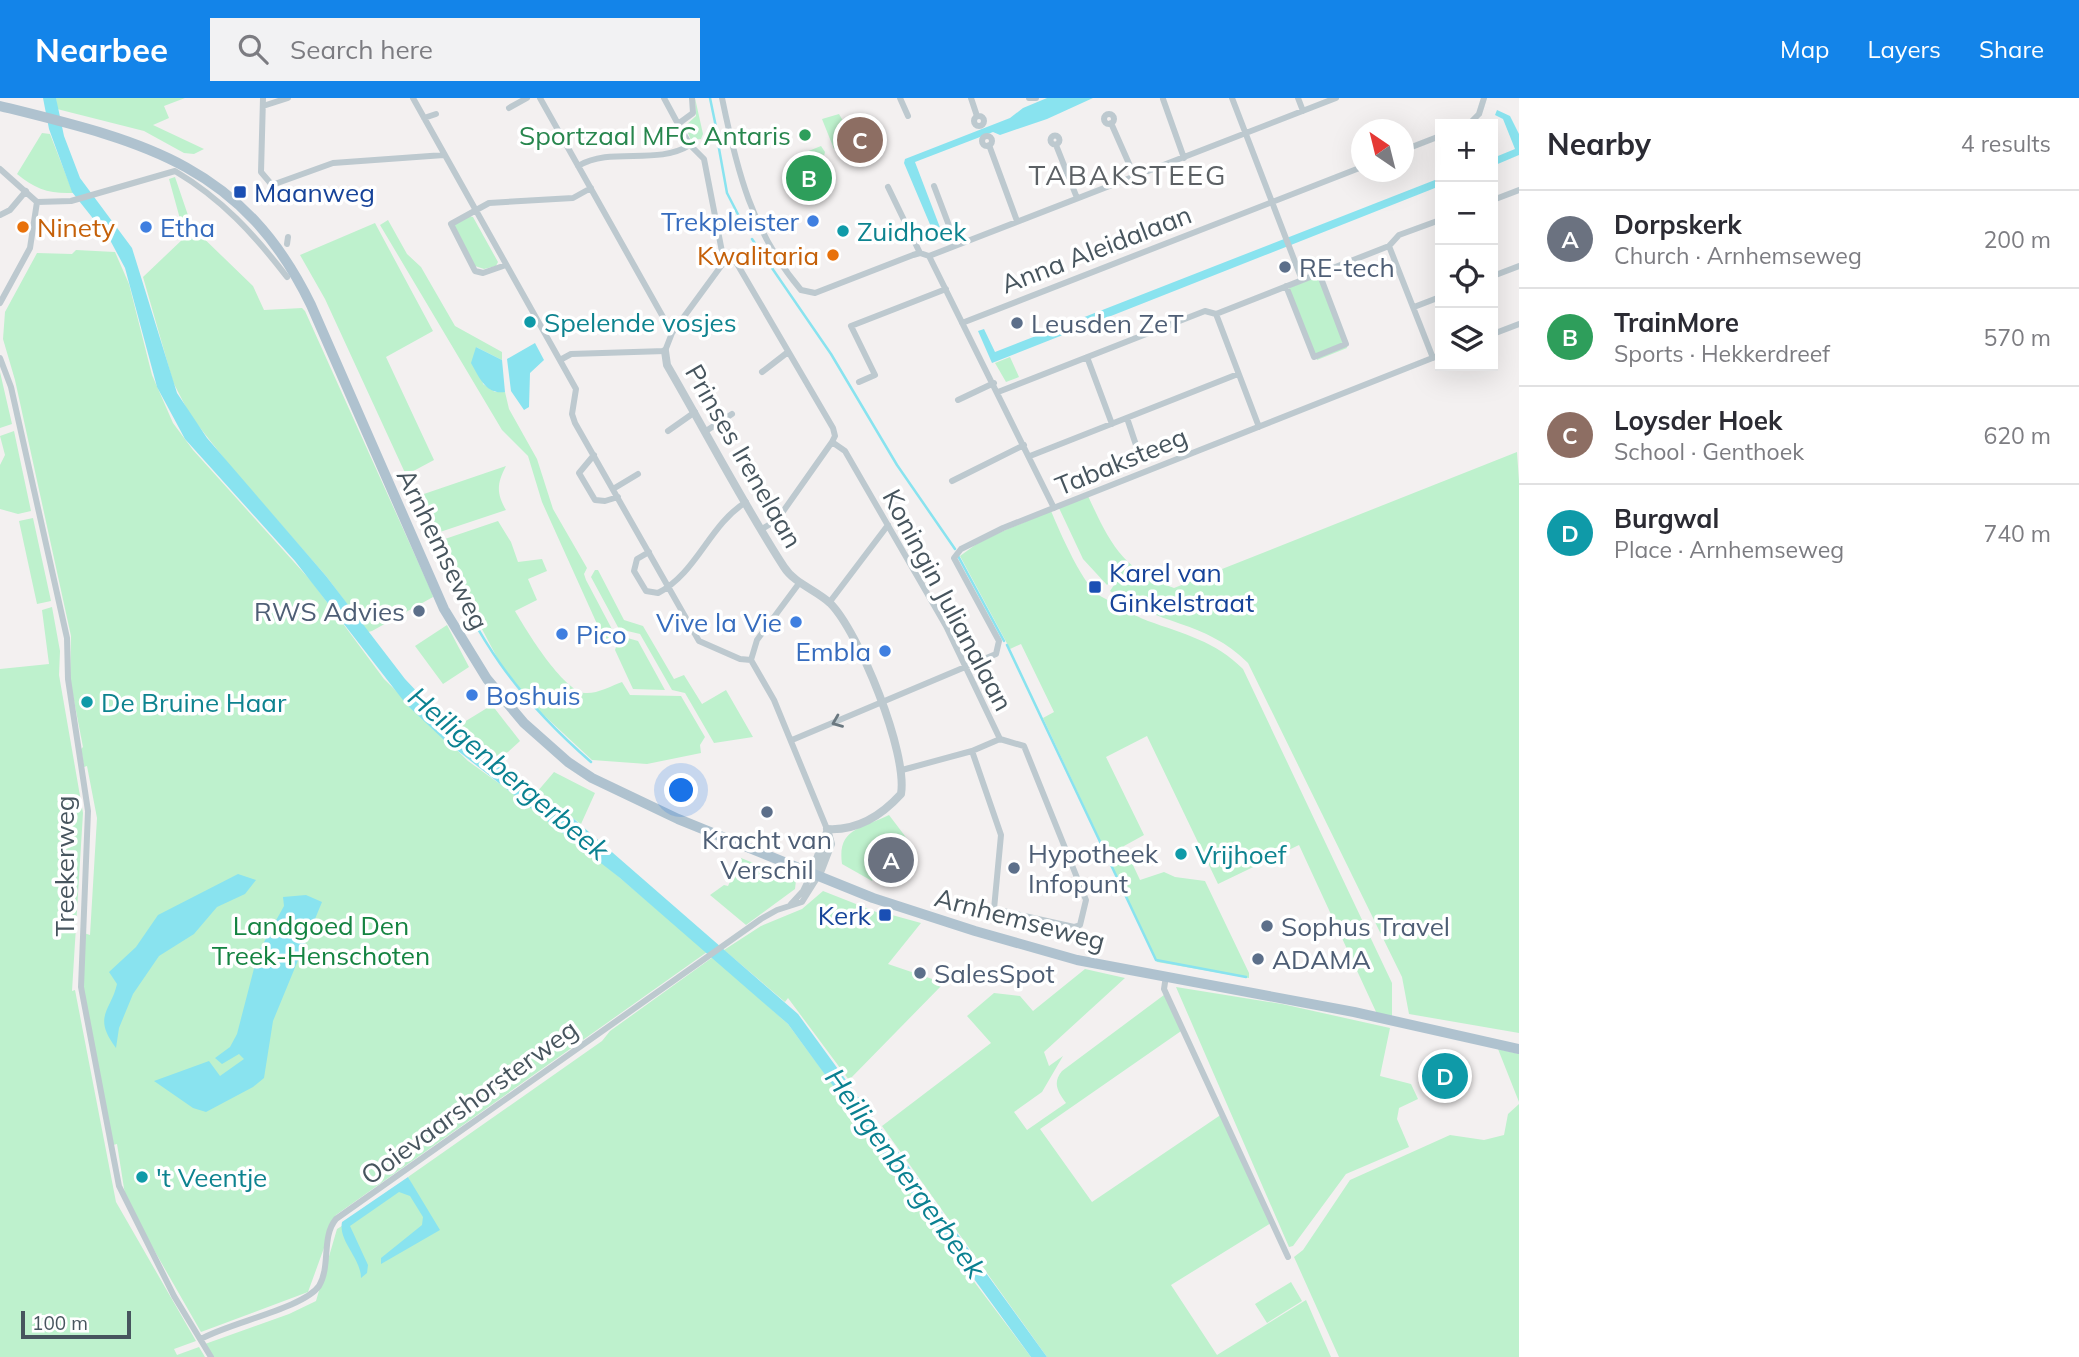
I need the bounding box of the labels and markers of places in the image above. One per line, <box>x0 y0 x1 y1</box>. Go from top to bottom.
pin: C <box>837 114 883 166</box>
place label: Sportzaal MFC Antaris <box>519 119 791 152</box>
marker: Sportzaal MFC Antaris <box>797 127 813 143</box>
pin: B <box>786 152 832 204</box>
place label: Maanweg <box>254 176 375 209</box>
marker: Maanweg <box>232 184 248 200</box>
place label: Trekpleister <box>661 205 800 238</box>
place label: Ninety <box>37 211 115 244</box>
place label: Etha <box>160 211 215 244</box>
marker: Trekpleister <box>805 213 821 229</box>
place label: Zuidhoek <box>857 215 967 248</box>
marker: Ninety <box>15 219 31 235</box>
marker: Etha <box>138 219 154 235</box>
marker: Zuidhoek <box>835 223 851 239</box>
place label: Kwalitaria <box>697 239 819 272</box>
marker: Kwalitaria <box>825 247 841 263</box>
place label: RE-tech <box>1299 251 1395 284</box>
marker: RE-tech <box>1277 259 1293 275</box>
place label: Spelende vosjes <box>544 306 737 339</box>
place label: Leusden ZeT <box>1031 307 1184 340</box>
marker: Spelende vosjes <box>522 314 538 330</box>
marker: Leusden ZeT <box>1009 315 1025 331</box>
place label: Karel van Ginkelstraat <box>1109 556 1254 619</box>
marker: Karel van Ginkelstraat <box>1087 579 1103 595</box>
place label: RWS Advies <box>254 595 405 628</box>
marker: RWS Advies <box>411 603 427 619</box>
place label: Vive la Vie <box>656 606 782 639</box>
marker: Vive la Vie <box>788 614 804 630</box>
place label: Pico <box>576 618 627 651</box>
marker: Pico <box>554 626 570 642</box>
place label: Embla <box>795 635 871 668</box>
marker: Embla <box>877 643 893 659</box>
place label: Boshuis <box>486 679 581 712</box>
place label: De Bruine Haar <box>101 686 287 719</box>
marker: Boshuis <box>464 687 480 703</box>
marker: De Bruine Haar <box>79 694 95 710</box>
marker: Kracht van Verschil <box>759 804 775 820</box>
place label: Kracht van Verschil <box>702 823 832 886</box>
pin: A <box>868 834 914 886</box>
place label: Hypotheek Infopunt <box>1028 837 1159 900</box>
place label: Vrijhoef <box>1195 838 1288 871</box>
marker: Vrijhoef <box>1173 846 1189 862</box>
marker: Hypotheek Infopunt <box>1006 860 1022 876</box>
place label: Kerk <box>818 899 872 932</box>
marker: Kerk <box>877 907 893 923</box>
place label: Sophus Travel <box>1281 910 1450 943</box>
marker: Sophus Travel <box>1259 918 1275 934</box>
place label: ADAMA <box>1272 943 1371 976</box>
marker: ADAMA <box>1250 951 1266 967</box>
place label: SalesSpot <box>934 957 1055 990</box>
marker: SalesSpot <box>912 965 928 981</box>
pin: D <box>1422 1050 1468 1102</box>
place label: 't Veentje <box>156 1161 267 1194</box>
marker: 't Veentje <box>134 1169 150 1185</box>

